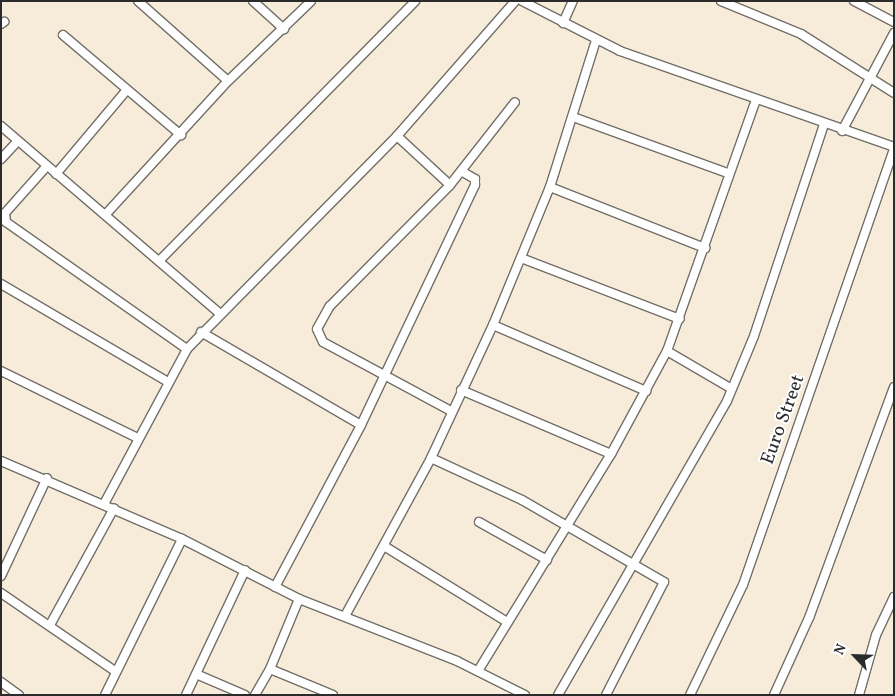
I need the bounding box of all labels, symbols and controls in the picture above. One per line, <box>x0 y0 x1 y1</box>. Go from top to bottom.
street label: Euro Street <box>757 372 811 468</box>
north arrow <box>830 631 880 681</box>
text: N <box>830 641 852 658</box>

